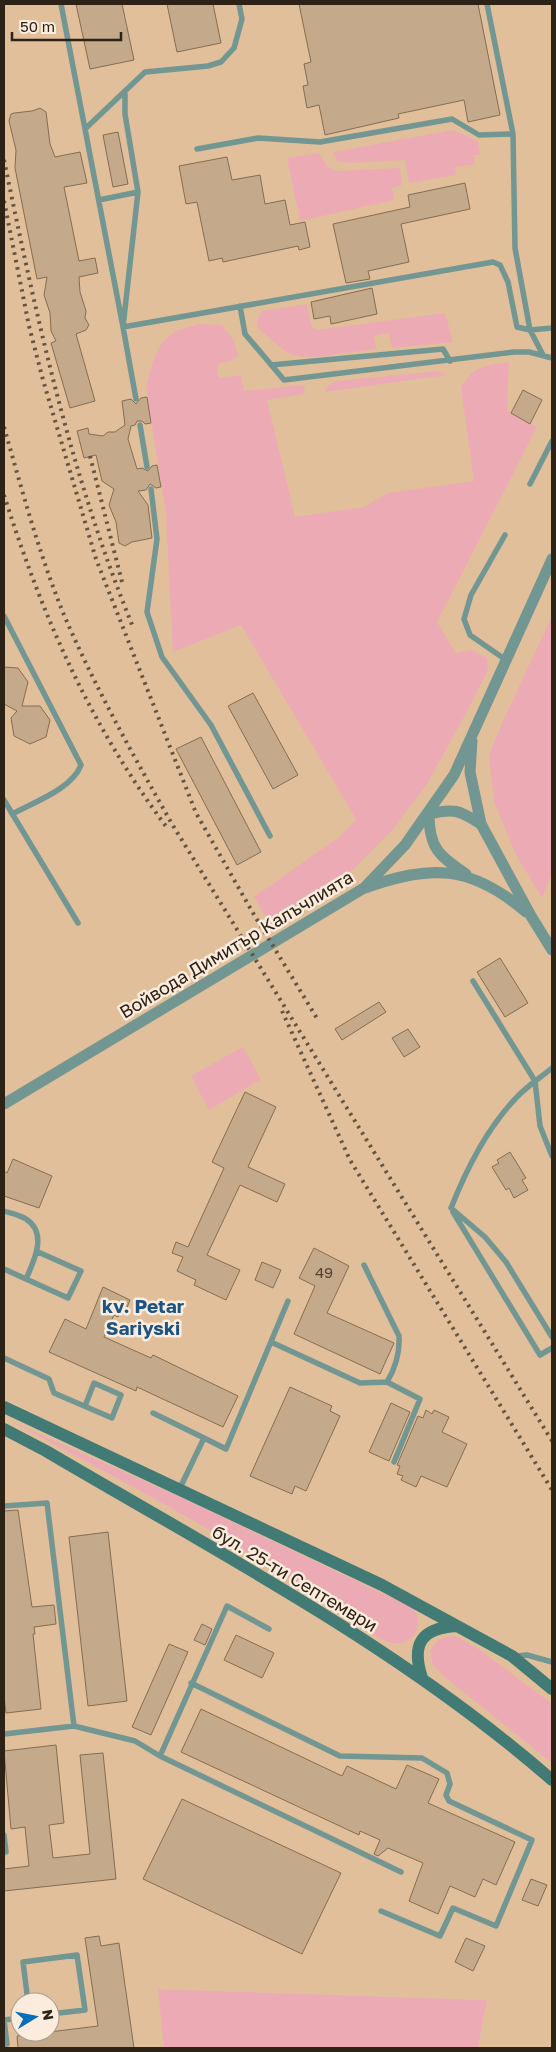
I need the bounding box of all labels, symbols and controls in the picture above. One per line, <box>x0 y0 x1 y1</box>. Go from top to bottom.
scale bar <box>12 10 121 42</box>
text: 50 m <box>20 17 55 35</box>
street label: Войвода Димитър Калъчлията <box>115 865 357 1023</box>
house number: 49 <box>315 1263 333 1281</box>
district label: kv. Petar Sariyski <box>102 1294 185 1339</box>
street label: бул. 25-ти Септември <box>208 1520 382 1636</box>
north arrow <box>10 1992 60 2042</box>
text: N <box>39 2008 58 2021</box>

